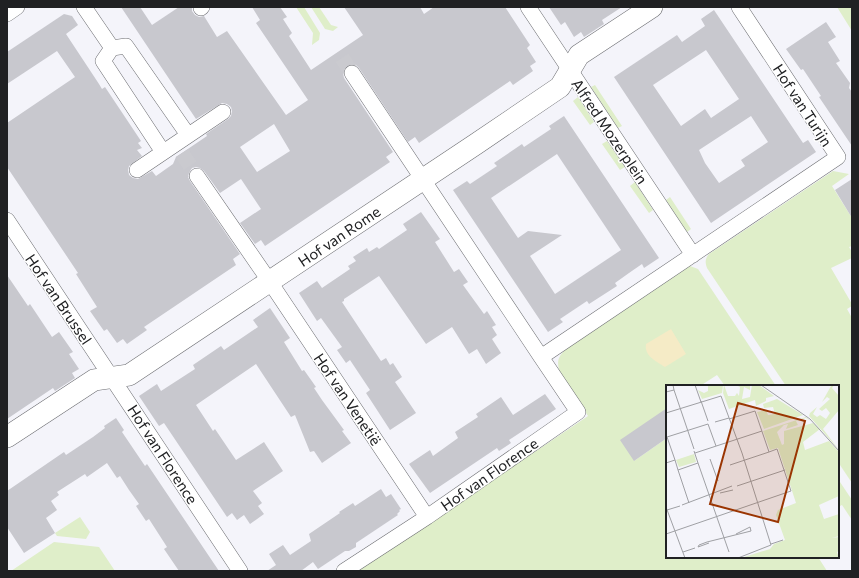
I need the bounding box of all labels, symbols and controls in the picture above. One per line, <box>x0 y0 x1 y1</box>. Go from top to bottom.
street label: Hof van Turijn <box>770 60 836 150</box>
street label: Alfred Mozerplein <box>568 75 652 187</box>
street label: Hof van Rome <box>294 202 384 270</box>
street label: Hof van Brussel <box>22 250 96 348</box>
street label: Hof van Venetië <box>311 350 385 449</box>
inset map <box>666 385 839 558</box>
street label: Hof van Florence <box>124 401 202 507</box>
street label: Hof van Florence <box>437 434 541 514</box>

